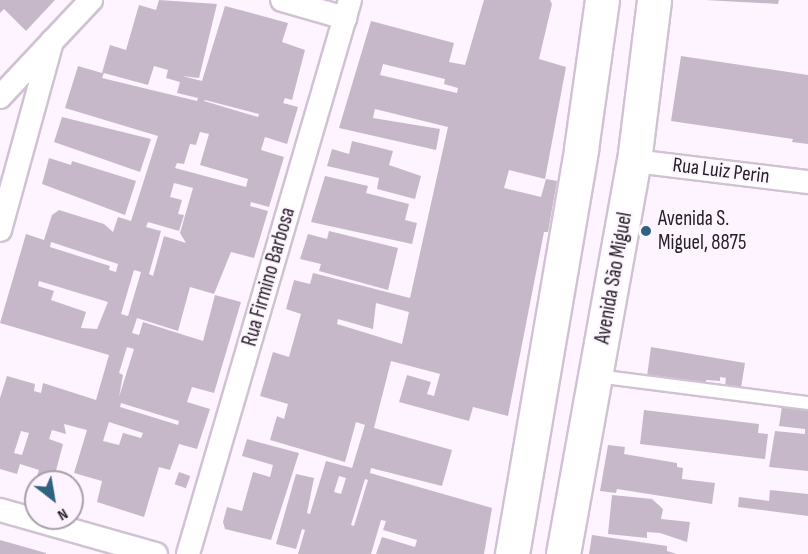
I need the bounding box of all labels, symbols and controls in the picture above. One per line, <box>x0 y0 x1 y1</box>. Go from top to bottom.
street label: Rua Luiz Perin <box>671 153 771 189</box>
street label: Rua Firmino Barbosa <box>237 205 301 349</box>
place label: Avenida S. Miguel, 8875 <box>658 206 746 256</box>
street label: Avenida São Miguel <box>590 210 638 346</box>
marker: Avenida S. Miguel, 8875 <box>639 224 653 238</box>
north arrow <box>24 470 84 530</box>
text: N <box>54 504 71 524</box>

